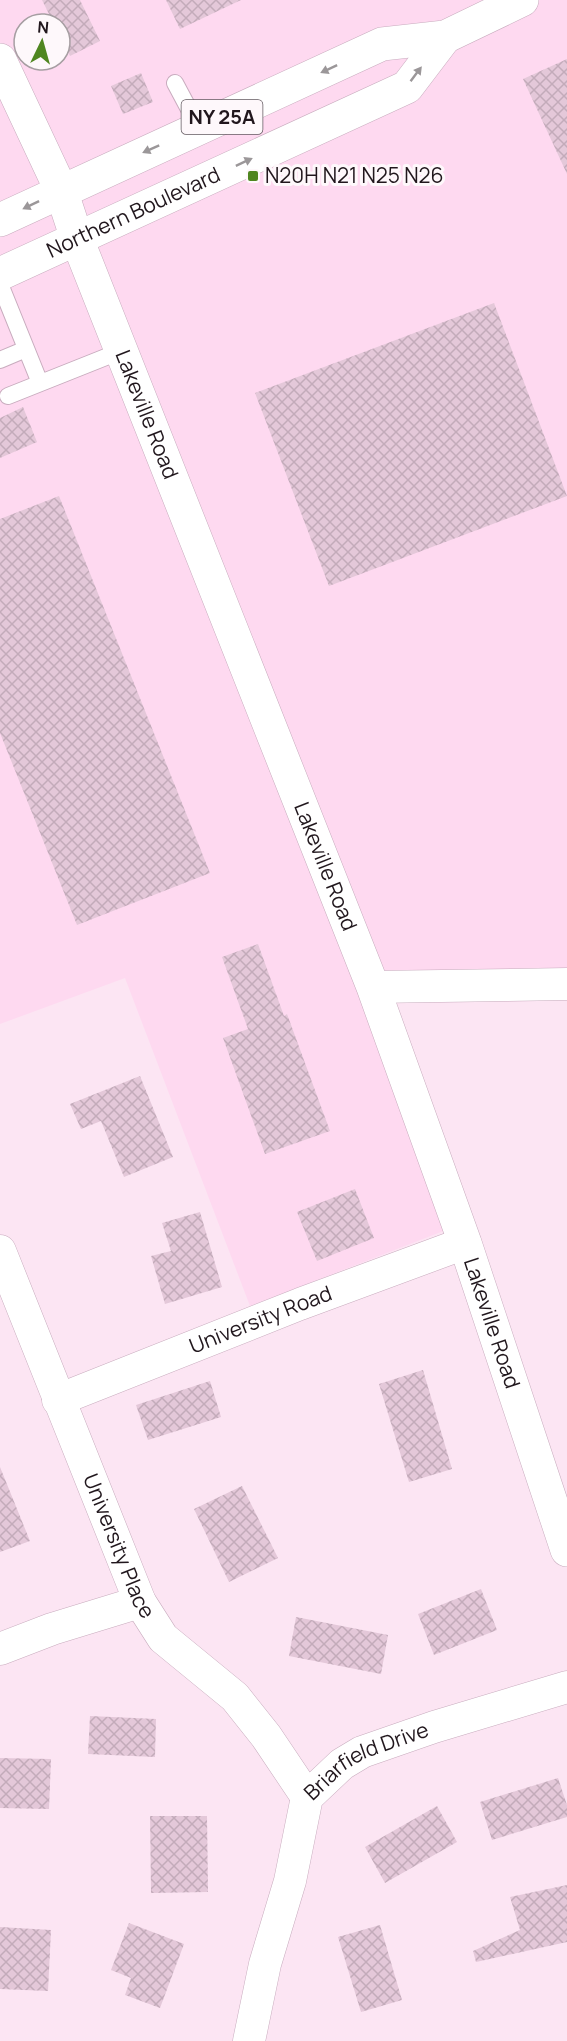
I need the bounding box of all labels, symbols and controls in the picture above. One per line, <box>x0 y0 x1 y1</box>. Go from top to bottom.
north arrow <box>12 12 72 72</box>
text: N <box>37 16 50 39</box>
one-way arrow <box>320 64 338 74</box>
one-way arrow <box>410 66 423 82</box>
road number: NY 25A <box>182 100 262 134</box>
one-way arrow <box>143 145 160 154</box>
one-way arrow <box>236 157 254 167</box>
street label: Northern Boulevard <box>42 160 224 264</box>
place label: N20H N21 N25 N26 <box>265 161 444 189</box>
marker: N20H N21 N25 N26 <box>246 169 260 183</box>
one-way arrow <box>22 201 39 210</box>
street label: Lakeville Road <box>109 346 185 483</box>
street label: Lakeville Road <box>288 798 364 935</box>
street label: Lakeville Road <box>458 1254 527 1392</box>
street label: University Road <box>185 1278 336 1360</box>
street label: University Place <box>77 1469 162 1623</box>
street label: Briarfield Drive <box>297 1715 432 1806</box>

